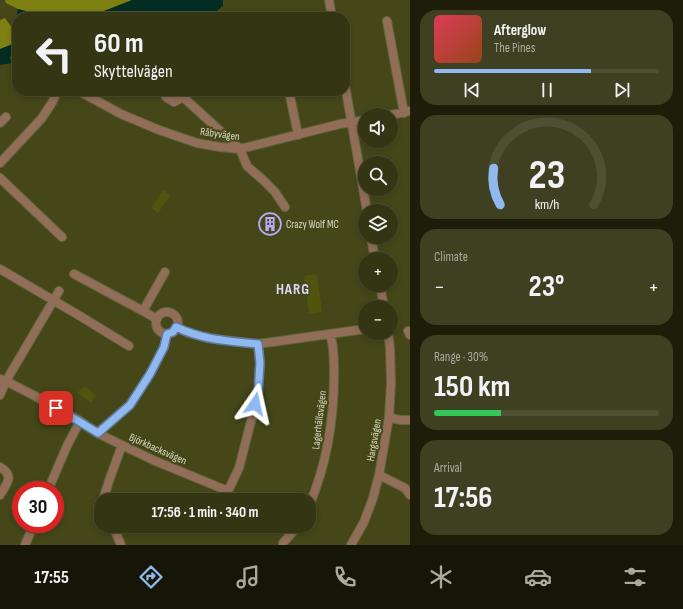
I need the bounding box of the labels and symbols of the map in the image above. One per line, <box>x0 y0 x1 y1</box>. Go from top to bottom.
street label: Råbyvägen <box>199 125 241 143</box>
building icon: Crazy Wolf MC <box>257 211 283 237</box>
place label: Crazy Wolf MC <box>286 218 339 231</box>
district label: HARG <box>276 280 310 299</box>
position arrow <box>234 383 276 425</box>
street label: Lagerhällsvägen <box>309 390 329 450</box>
pin <box>39 391 73 425</box>
street label: Hargsvägen <box>364 418 384 462</box>
street label: Björkbacksvägen <box>127 431 189 468</box>
speed limit sign: 30 <box>12 481 64 533</box>

